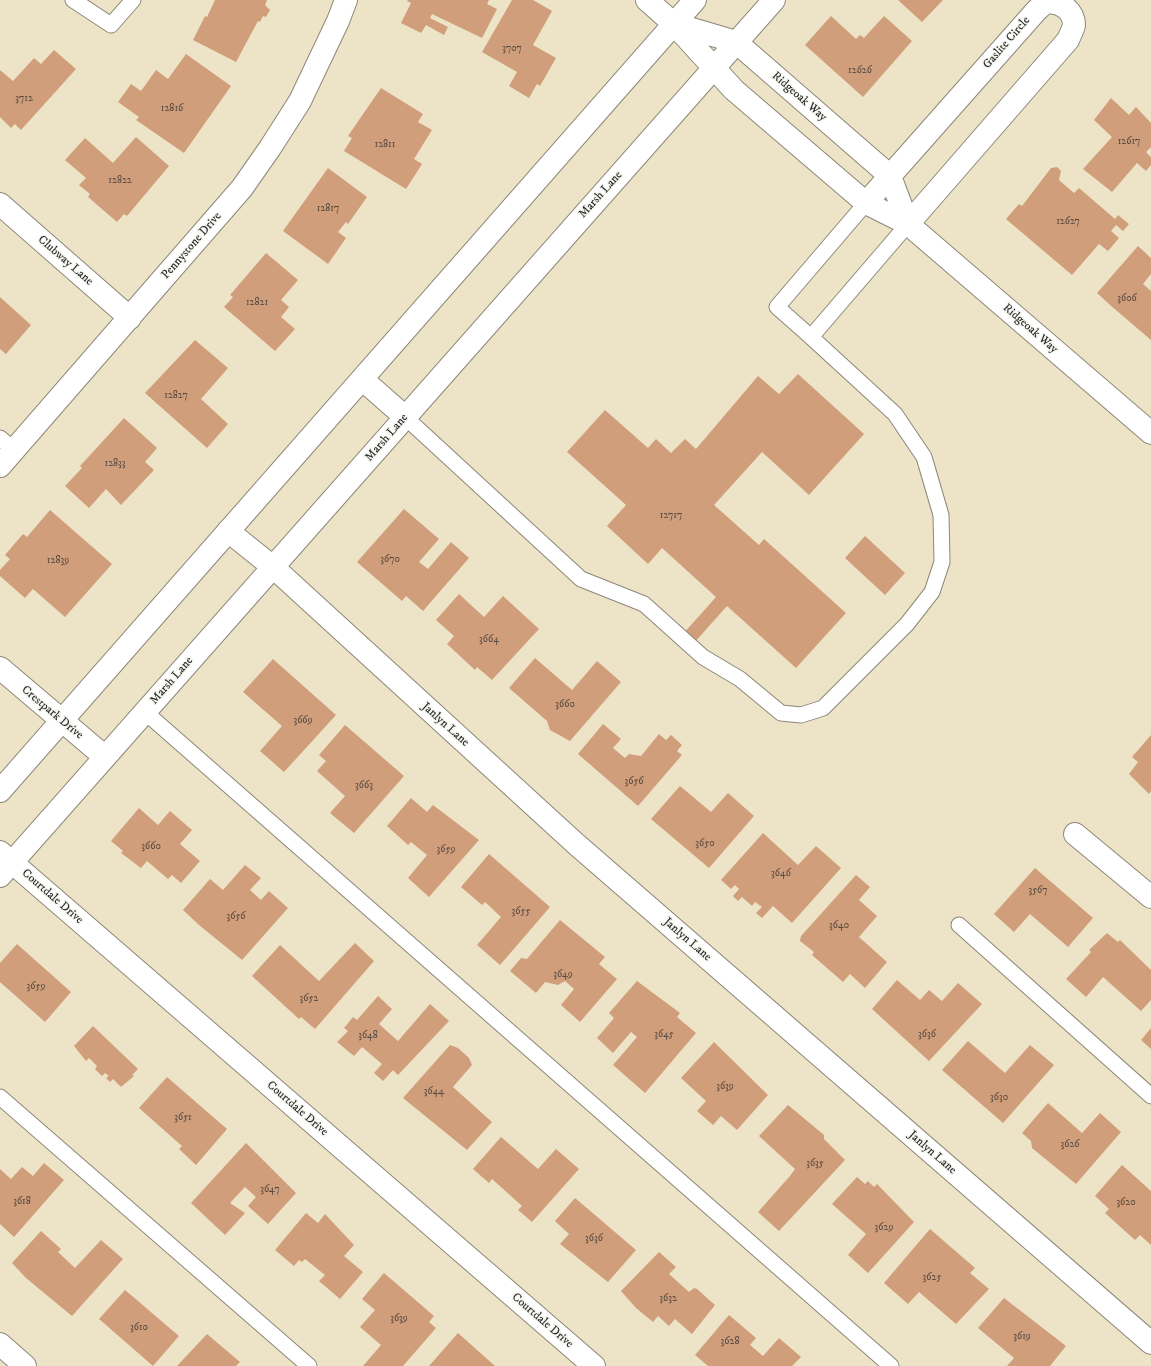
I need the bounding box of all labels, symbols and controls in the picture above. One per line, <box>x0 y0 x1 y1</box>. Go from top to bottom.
street label: Gaslite Circle <box>980 14 1034 72</box>
house number: 3707 <box>502 43 522 55</box>
house number: 12626 <box>848 65 872 77</box>
street label: Ridgeoak Way <box>768 69 830 125</box>
house number: 3712 <box>15 93 33 105</box>
house number: 12816 <box>161 103 183 115</box>
house number: 12617 <box>1118 136 1140 148</box>
house number: 12811 <box>375 139 395 151</box>
street label: Marsh Lane <box>576 169 626 221</box>
house number: 12822 <box>108 175 132 187</box>
house number: 12817 <box>317 203 339 215</box>
street label: Pennystone Drive <box>159 210 225 282</box>
house number: 12627 <box>1056 216 1080 228</box>
street label: Clubway Lane <box>34 233 96 289</box>
house number: 3606 <box>1117 293 1137 305</box>
house number: 12821 <box>246 297 268 309</box>
street label: Ridgeoak Way <box>999 301 1061 357</box>
house number: 12827 <box>164 390 188 402</box>
street label: Marsh Lane <box>362 411 412 465</box>
house number: 12833 <box>104 458 126 470</box>
house number: 12717 <box>660 510 682 522</box>
house number: 3670 <box>380 554 400 566</box>
house number: 12839 <box>47 555 69 567</box>
house number: 3664 <box>479 634 499 646</box>
street label: Marsh Lane <box>147 654 197 708</box>
street label: Crestpark Drive <box>18 683 86 743</box>
house number: 3660 <box>555 699 575 711</box>
street label: Janlyn Lane <box>418 700 472 750</box>
house number: 3669 <box>293 715 313 727</box>
house number: 3656 <box>624 776 644 788</box>
house number: 3663 <box>355 780 373 792</box>
house number: 3650 <box>695 838 715 850</box>
house number: 3660 <box>141 841 161 853</box>
house number: 3659 <box>437 844 455 856</box>
street label: Courtdale Drive <box>18 866 86 928</box>
house number: 3646 <box>771 868 791 880</box>
house number: 3567 <box>1028 885 1048 897</box>
house number: 3655 <box>512 906 530 918</box>
house number: 3656 <box>226 911 246 923</box>
street label: Janlyn Lane <box>660 915 714 965</box>
house number: 3640 <box>829 920 849 932</box>
house number: 3649 <box>553 969 573 981</box>
house number: 3659 <box>27 981 45 993</box>
house number: 3652 <box>300 993 318 1005</box>
house number: 3645 <box>654 1029 674 1041</box>
house number: 3636 <box>918 1029 936 1041</box>
house number: 3648 <box>358 1030 378 1042</box>
street label: Courtdale Drive <box>263 1078 331 1140</box>
house number: 3639 <box>716 1081 734 1093</box>
house number: 3644 <box>424 1086 444 1098</box>
house number: 3630 <box>990 1092 1008 1104</box>
house number: 3651 <box>174 1112 192 1124</box>
street label: Janlyn Lane <box>905 1128 959 1178</box>
house number: 3626 <box>1060 1139 1080 1151</box>
house number: 3635 <box>806 1158 824 1170</box>
house number: 3647 <box>260 1184 280 1196</box>
house number: 3618 <box>13 1196 31 1208</box>
house number: 3620 <box>1116 1197 1136 1209</box>
house number: 3629 <box>875 1222 893 1234</box>
house number: 3636 <box>585 1233 603 1245</box>
house number: 3625 <box>923 1272 941 1284</box>
street label: Courtdale Drive <box>508 1290 576 1352</box>
house number: 3632 <box>659 1293 677 1305</box>
house number: 3639 <box>390 1313 408 1325</box>
house number: 3610 <box>130 1322 148 1334</box>
house number: 3619 <box>1013 1331 1031 1343</box>
house number: 3628 <box>721 1336 739 1348</box>

